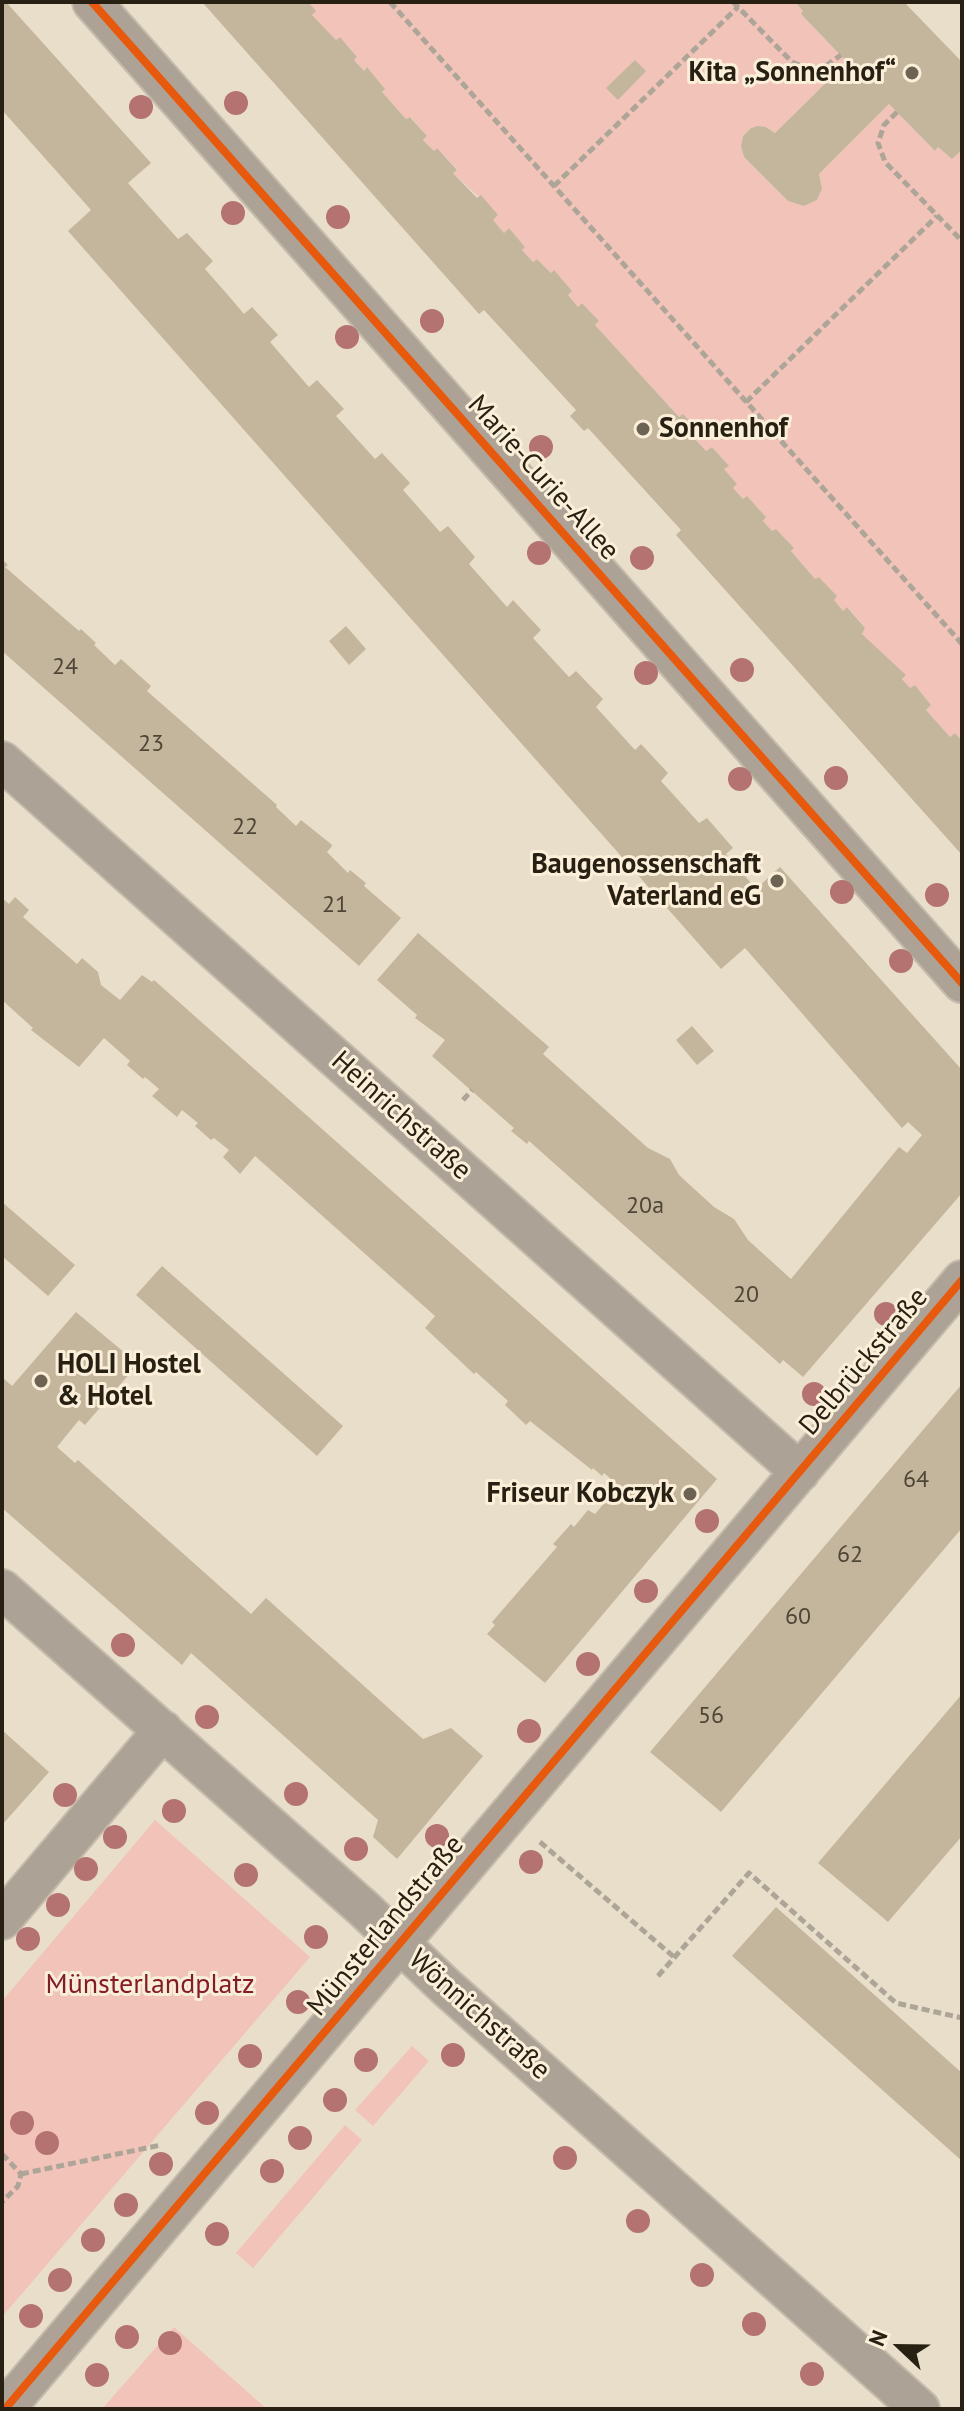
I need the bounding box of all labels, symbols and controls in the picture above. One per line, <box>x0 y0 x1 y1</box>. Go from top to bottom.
place label: Kita „Sonnenhof“ <box>688 56 896 90</box>
marker: Kita „Sonnenhof“ <box>903 64 921 82</box>
street label: Marie-Curie-Allee <box>460 389 626 567</box>
place label: Sonnenhof <box>659 412 788 446</box>
marker: Sonnenhof <box>634 420 652 438</box>
house number: 24 <box>52 653 78 681</box>
house number: 23 <box>138 730 164 758</box>
house number: 22 <box>232 813 258 841</box>
place label: Baugenossenschaft Vaterland eG <box>531 848 761 914</box>
marker: Baugenossenschaft Vaterland eG <box>768 872 786 890</box>
house number: 21 <box>322 891 348 919</box>
street label: Heinrichstraße <box>324 1045 478 1187</box>
house number: 20a <box>626 1192 664 1220</box>
house number: 20 <box>733 1281 759 1309</box>
street label: Delbrückstraße <box>793 1282 935 1442</box>
place label: HOLI Hostel & Hotel <box>57 1348 201 1414</box>
marker: HOLI Hostel & Hotel <box>32 1372 50 1390</box>
house number: 64 <box>903 1466 929 1494</box>
place label: Friseur Kobczyk <box>486 1477 674 1511</box>
marker: Friseur Kobczyk <box>681 1485 699 1503</box>
house number: 62 <box>837 1541 863 1569</box>
house number: 60 <box>785 1603 811 1631</box>
house number: 56 <box>698 1702 724 1730</box>
street label: Münsterlandstraße <box>301 1829 471 2023</box>
street label: Wönnichstraße <box>401 1943 557 2087</box>
park label: Münsterlandplatz <box>46 1968 254 2002</box>
north arrow <box>860 2307 940 2387</box>
text: N <box>862 2326 893 2350</box>

